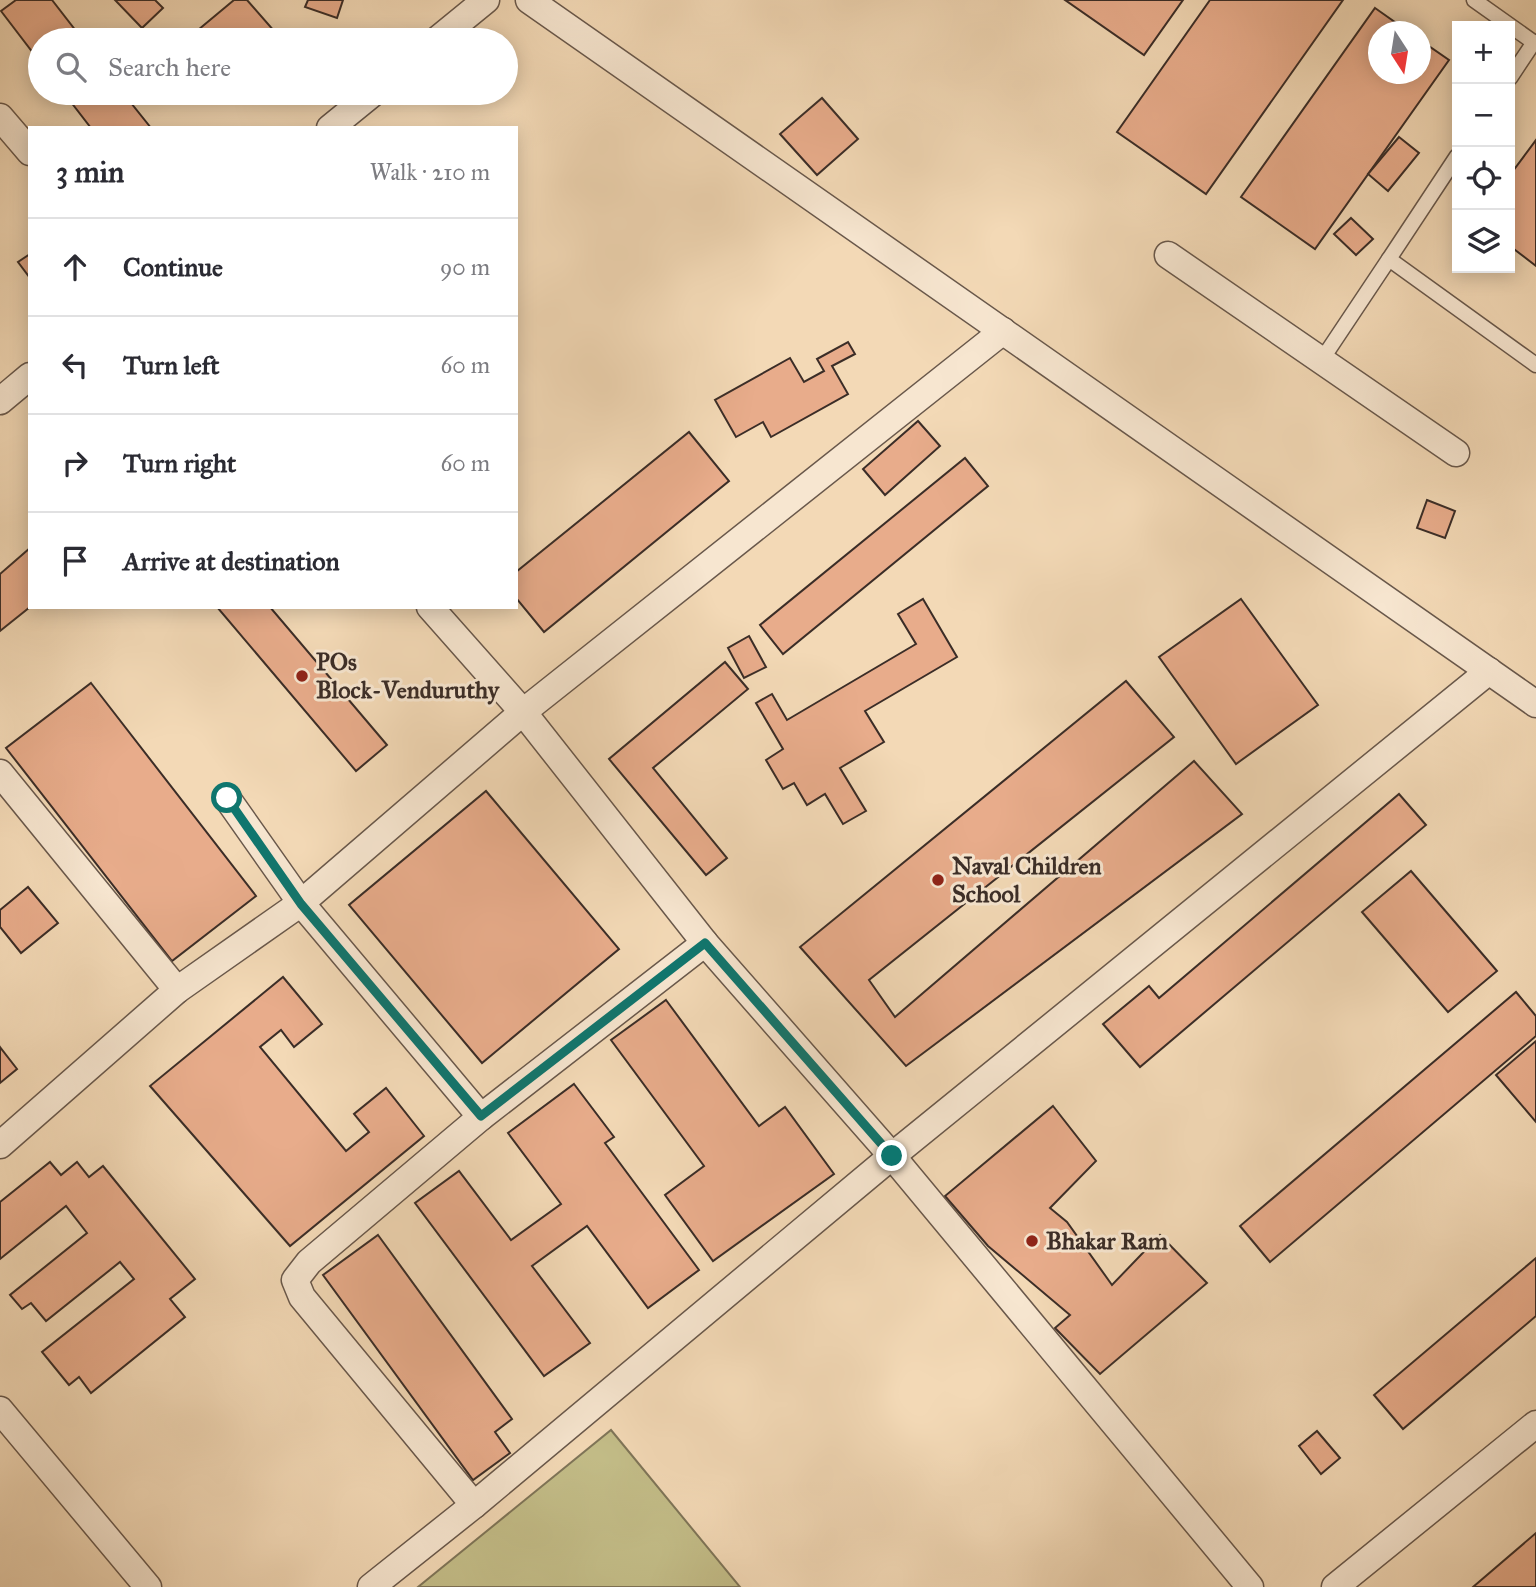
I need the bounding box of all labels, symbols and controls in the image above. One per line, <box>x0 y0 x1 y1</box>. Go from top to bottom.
north arrow <box>1368 21 1431 84</box>
map controls <box>1452 21 1515 273</box>
button: + <box>1452 21 1515 84</box>
search box <box>28 28 518 105</box>
icon: search <box>52 48 90 86</box>
text: Search here <box>108 51 231 83</box>
button: − <box>1452 84 1515 147</box>
button: locate <box>1452 147 1515 210</box>
text: 3 min <box>56 154 124 190</box>
text: Walk · 210 m <box>370 158 490 186</box>
button: layers <box>1452 210 1515 273</box>
icon: ahead <box>56 248 94 286</box>
text: Continue <box>123 251 223 283</box>
text: 90 m <box>440 253 490 281</box>
icon: left <box>56 346 94 384</box>
text: Turn left <box>123 349 219 381</box>
text: 60 m <box>441 351 490 379</box>
icon: right <box>56 444 94 482</box>
text: Turn right <box>123 447 236 479</box>
text: 60 m <box>441 449 490 477</box>
icon: arrive <box>56 542 94 580</box>
text: Arrive at destination <box>123 545 340 577</box>
place label: POs Block-Venduruthy <box>316 647 501 705</box>
marker: POs Block-Venduruthy <box>294 668 310 684</box>
route start <box>211 782 242 813</box>
place label: Naval Children School <box>952 851 1102 909</box>
marker: Naval Children School <box>930 872 946 888</box>
route end <box>876 1140 907 1171</box>
place label: Bhakar Ram <box>1046 1226 1169 1256</box>
marker: Bhakar Ram <box>1024 1233 1040 1249</box>

